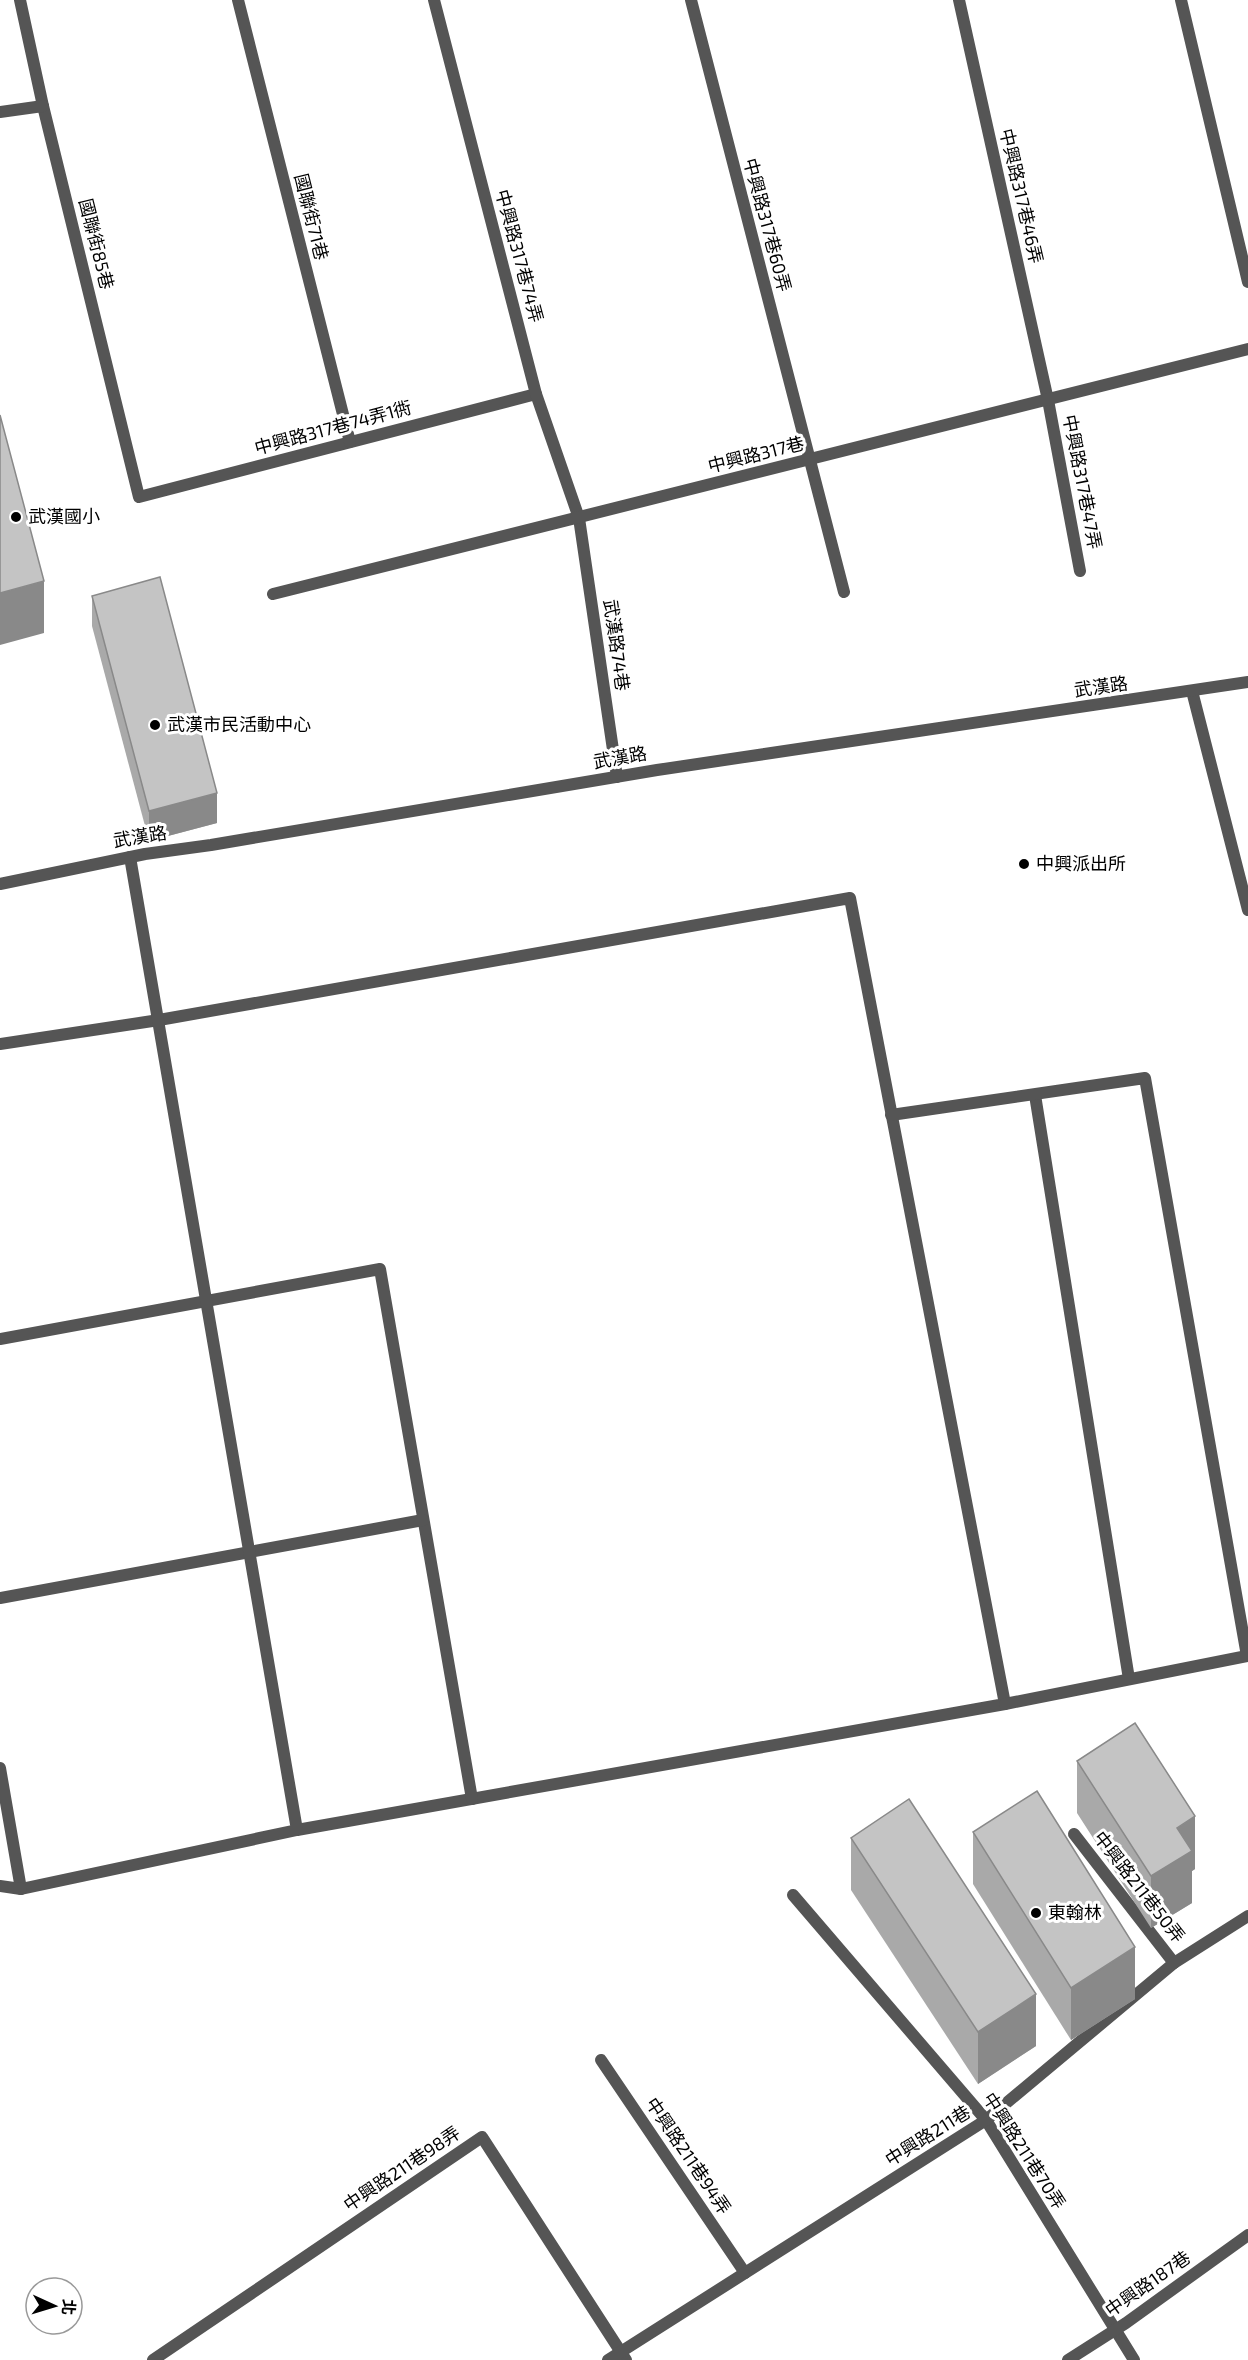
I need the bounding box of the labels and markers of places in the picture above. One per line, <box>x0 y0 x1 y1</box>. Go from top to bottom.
place label: 武漢國小 <box>28 505 100 527</box>
marker: 武漢國小 <box>9 510 23 524</box>
place label: 武漢市民活動中心 <box>167 713 311 735</box>
marker: 武漢市民活動中心 <box>148 718 162 732</box>
place label: 中興派出所 <box>1036 852 1126 874</box>
marker: 中興派出所 <box>1017 857 1031 871</box>
place label: 東翰林 <box>1048 1901 1102 1923</box>
marker: 東翰林 <box>1029 1906 1043 1920</box>

